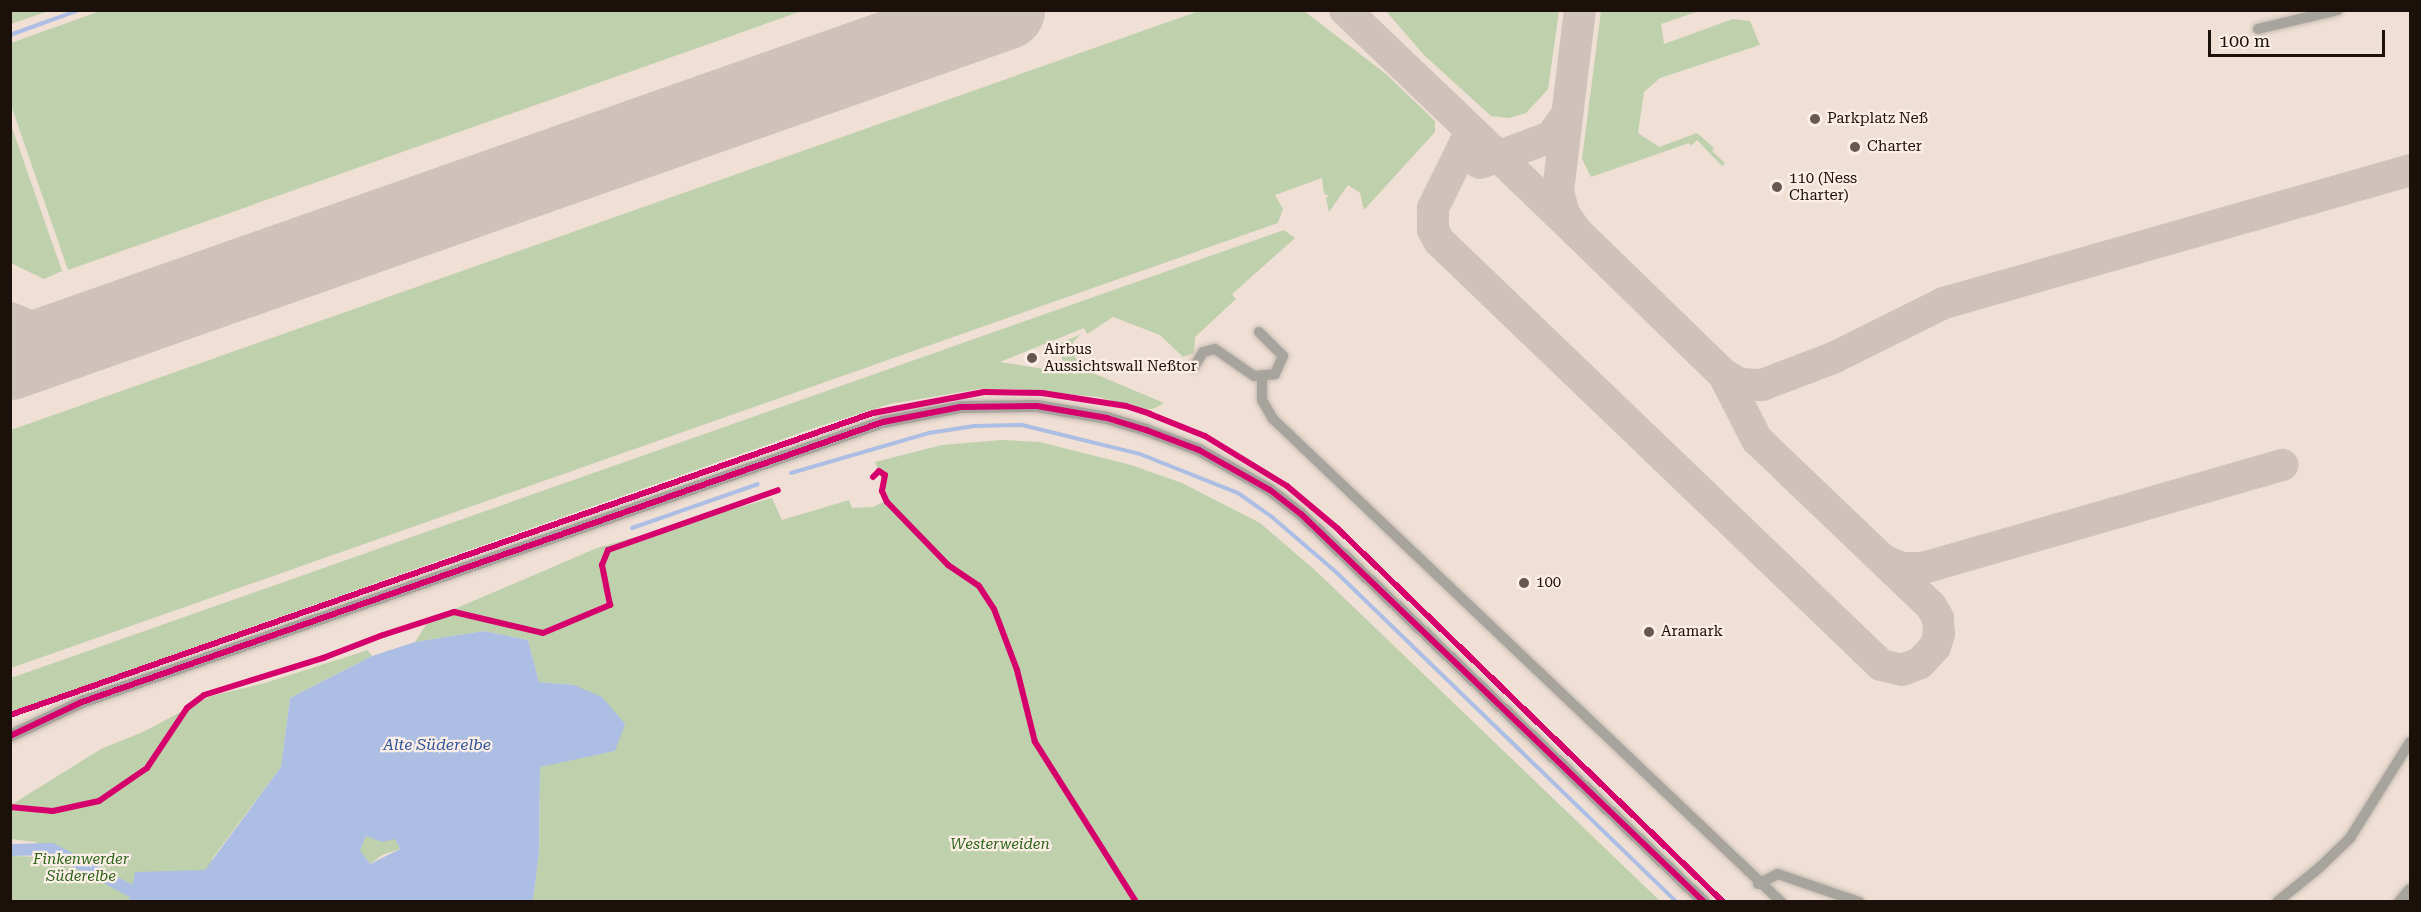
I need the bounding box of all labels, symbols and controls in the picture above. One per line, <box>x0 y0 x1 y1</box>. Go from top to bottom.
scale bar <box>2211 18 2388 56</box>
text: 100 m <box>2219 30 2270 51</box>
place label: Parkplatz Neß <box>1827 110 1928 128</box>
marker: Parkplatz Neß <box>1808 112 1822 126</box>
place label: Charter <box>1867 138 1922 156</box>
marker: Charter <box>1848 140 1862 154</box>
place label: 110 (Ness Charter) <box>1789 169 1857 204</box>
marker: 110 (Ness Charter) <box>1770 180 1784 194</box>
place label: Airbus Aussichtswall Neßtor <box>1044 340 1197 375</box>
marker: Airbus Aussichtswall Neßtor <box>1025 351 1039 365</box>
place label: 100 <box>1536 574 1561 592</box>
marker: 100 <box>1517 576 1531 590</box>
place label: Aramark <box>1661 623 1723 641</box>
marker: Aramark <box>1642 625 1656 639</box>
water label: Alte Süderelbe <box>383 735 491 755</box>
park label: Westerweiden <box>950 836 1050 854</box>
park label: Finkenwerder Süderelbe <box>33 850 129 885</box>

